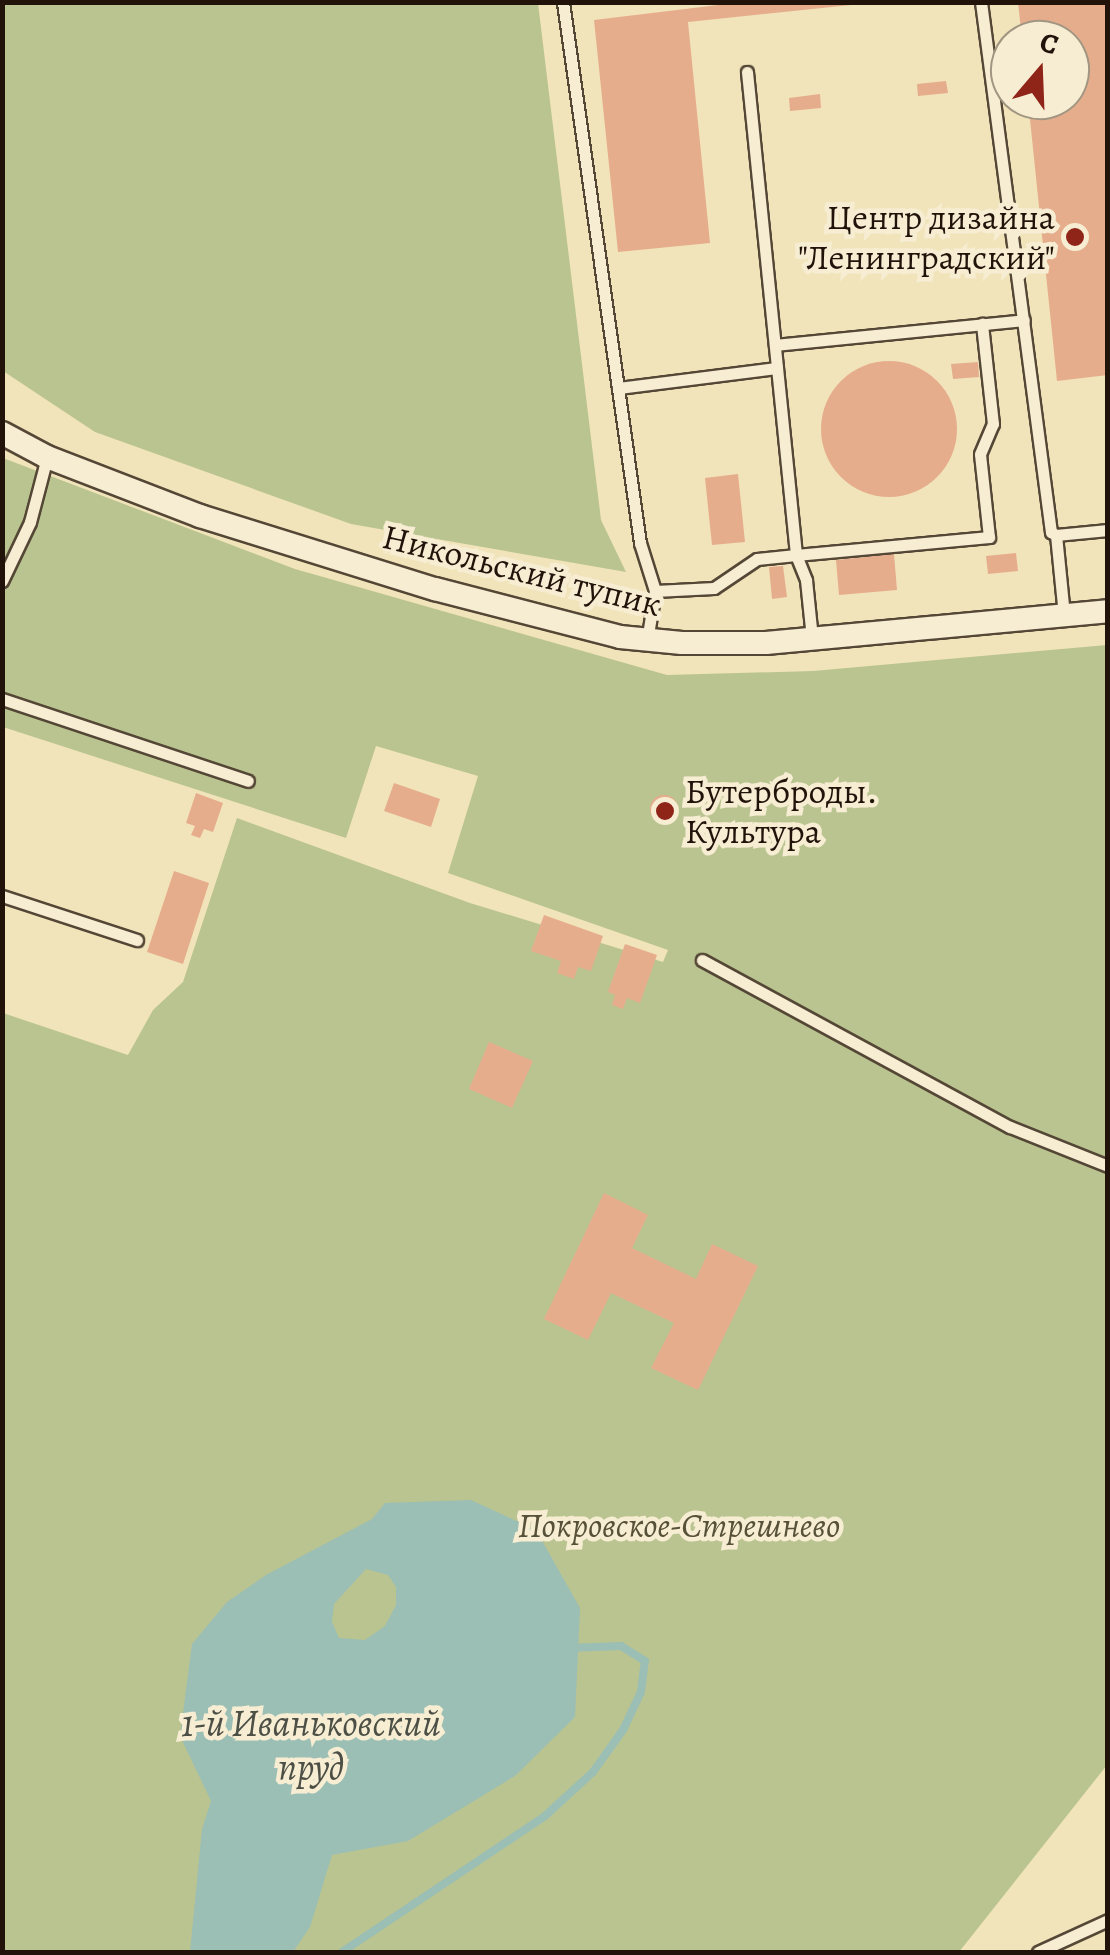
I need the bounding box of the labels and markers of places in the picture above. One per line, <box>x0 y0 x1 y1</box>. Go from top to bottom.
place label: Центр дизайна "Ленинградский" <box>798 196 1055 278</box>
marker: Центр дизайна "Ленинградский" <box>1064 226 1086 248</box>
place label: Бутерброды. Культура <box>685 770 877 852</box>
marker: Бутерброды. Культура <box>654 800 676 822</box>

